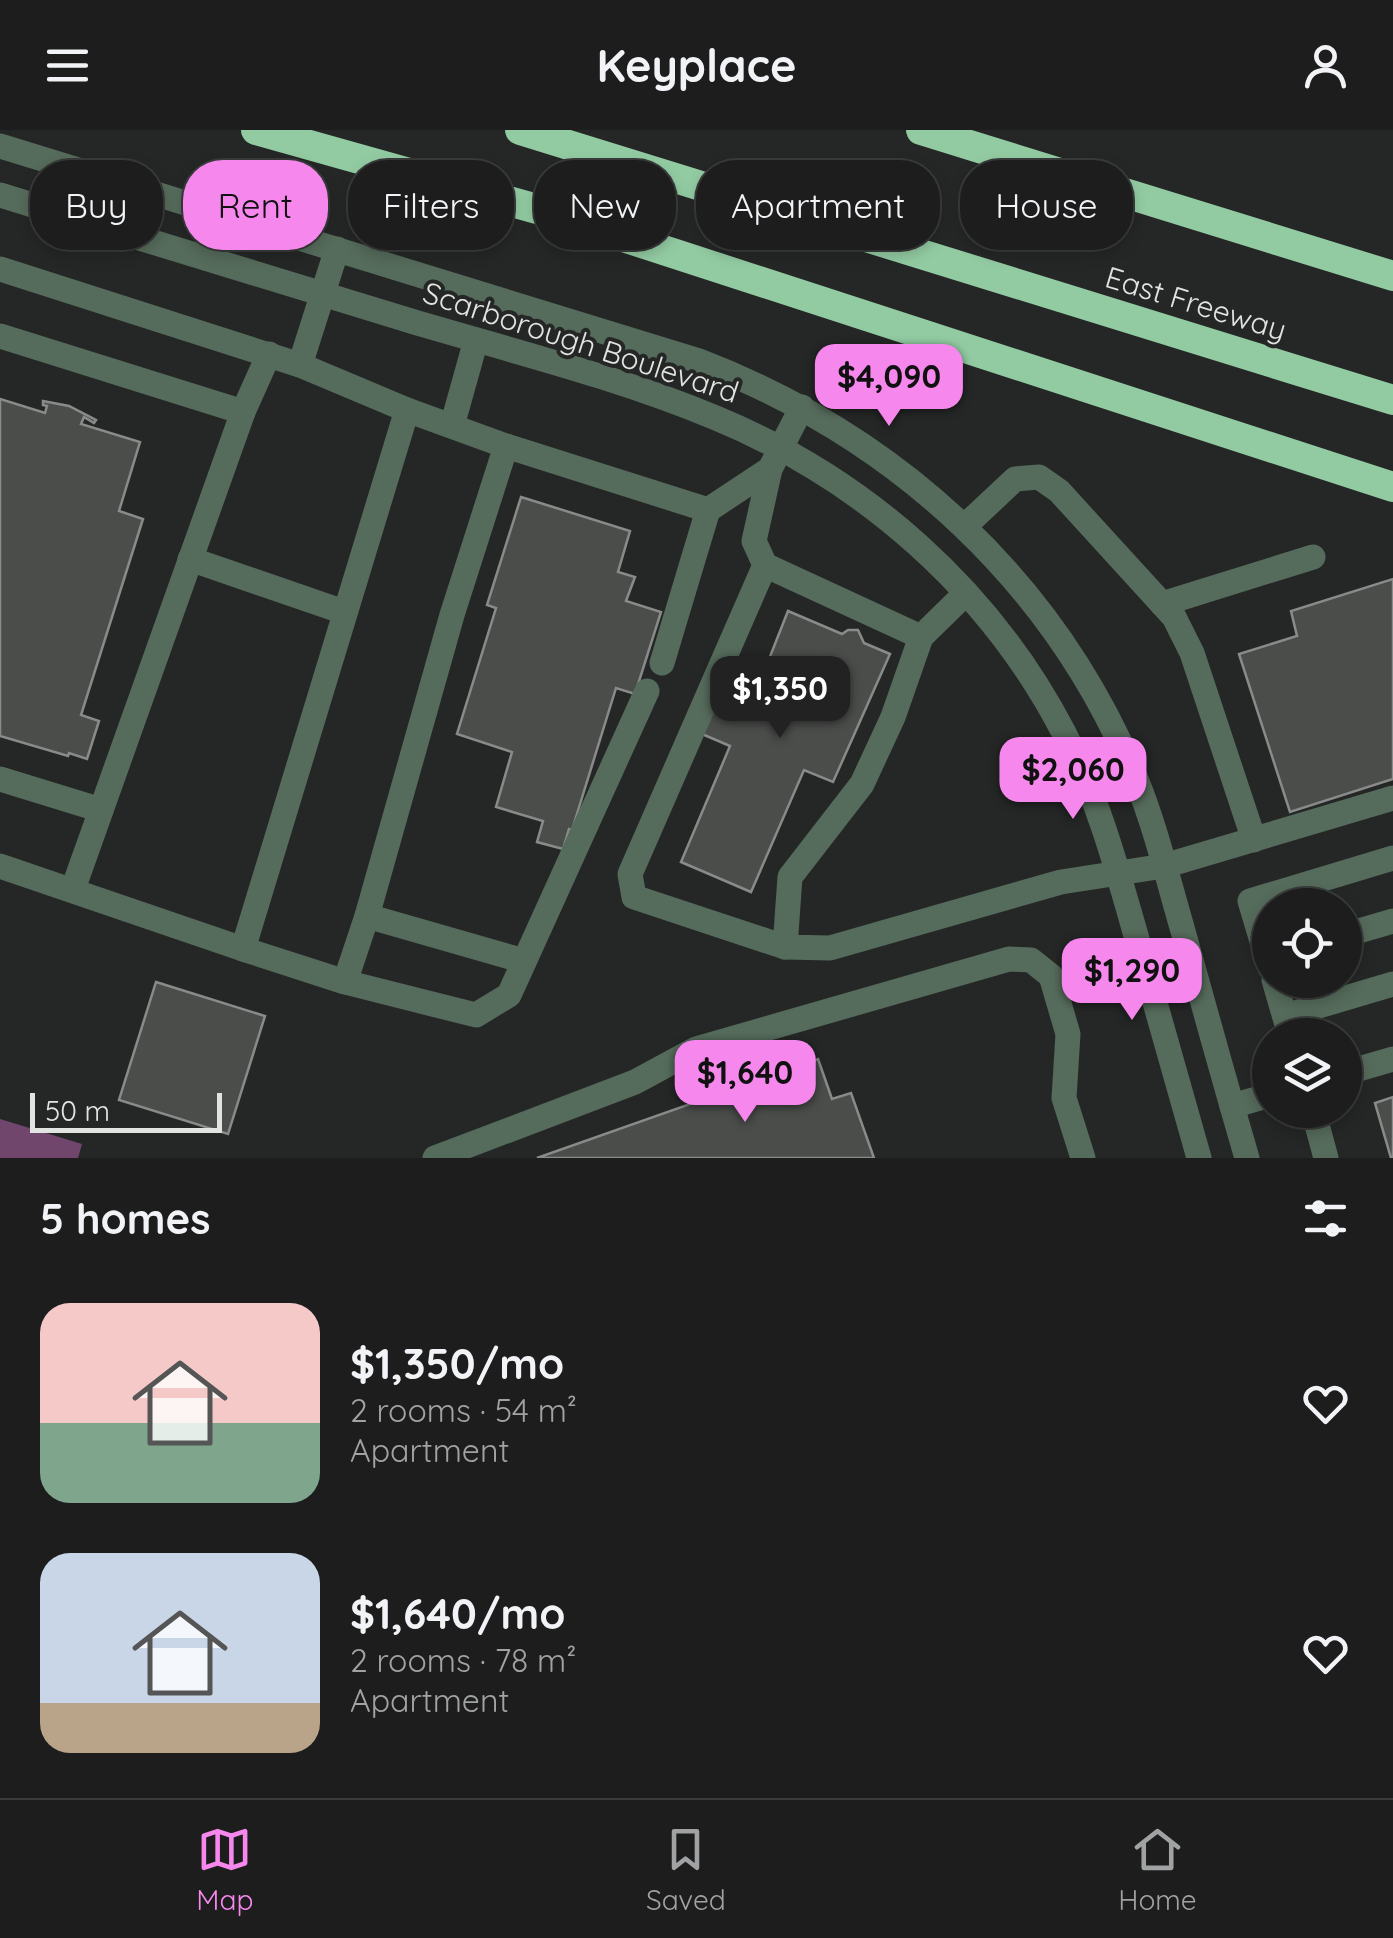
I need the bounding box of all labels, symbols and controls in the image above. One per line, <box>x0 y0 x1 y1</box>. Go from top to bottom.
text: Keyplace <box>597 37 796 93</box>
icon: menu <box>40 38 95 93</box>
icon: person <box>1298 38 1353 93</box>
chip: Buy <box>30 160 163 250</box>
chip: Rent <box>183 160 328 250</box>
chip: Filters <box>348 160 514 250</box>
chip: New <box>534 160 676 250</box>
chip: Apartment <box>696 160 940 250</box>
chip: House <box>960 160 1133 250</box>
street label: East Freeway <box>1101 257 1291 349</box>
street label: Scarborough Boulevard <box>419 273 743 411</box>
pin: $4,090 <box>808 344 970 429</box>
text: $4,090 <box>837 356 941 396</box>
pin: $1,350 <box>699 656 861 741</box>
text: $1,350 <box>732 668 828 708</box>
pin: $2,060 <box>992 737 1154 822</box>
text: $2,060 <box>1021 749 1125 789</box>
map controls <box>1252 888 1362 1128</box>
button: locate <box>1252 888 1362 998</box>
pin: $1,290 <box>1051 938 1213 1023</box>
text: $1,290 <box>1084 950 1180 990</box>
button: layers <box>1252 1018 1362 1128</box>
pin: $1,640 <box>664 1040 826 1125</box>
text: $1,640 <box>697 1052 793 1092</box>
scale bar <box>30 1088 222 1133</box>
text: 50 m <box>45 1093 110 1128</box>
icon: filters <box>1298 1191 1353 1246</box>
text: 5 homes <box>40 1192 211 1245</box>
text: $1,350/mo <box>350 1337 564 1390</box>
icon: home <box>120 1343 240 1463</box>
icon: heart <box>1298 1376 1353 1431</box>
text: 2 rooms · 54 m² <box>350 1390 577 1430</box>
text: Apartment <box>350 1430 509 1470</box>
text: $1,640/mo <box>350 1587 565 1640</box>
icon: home <box>120 1593 240 1713</box>
icon: heart <box>1298 1626 1353 1681</box>
text: 2 rooms · 78 m² <box>350 1640 576 1680</box>
text: Apartment <box>350 1680 509 1720</box>
tab: Map <box>196 1822 253 1917</box>
tab: Saved <box>646 1822 726 1917</box>
tab: Home <box>1118 1822 1197 1917</box>

